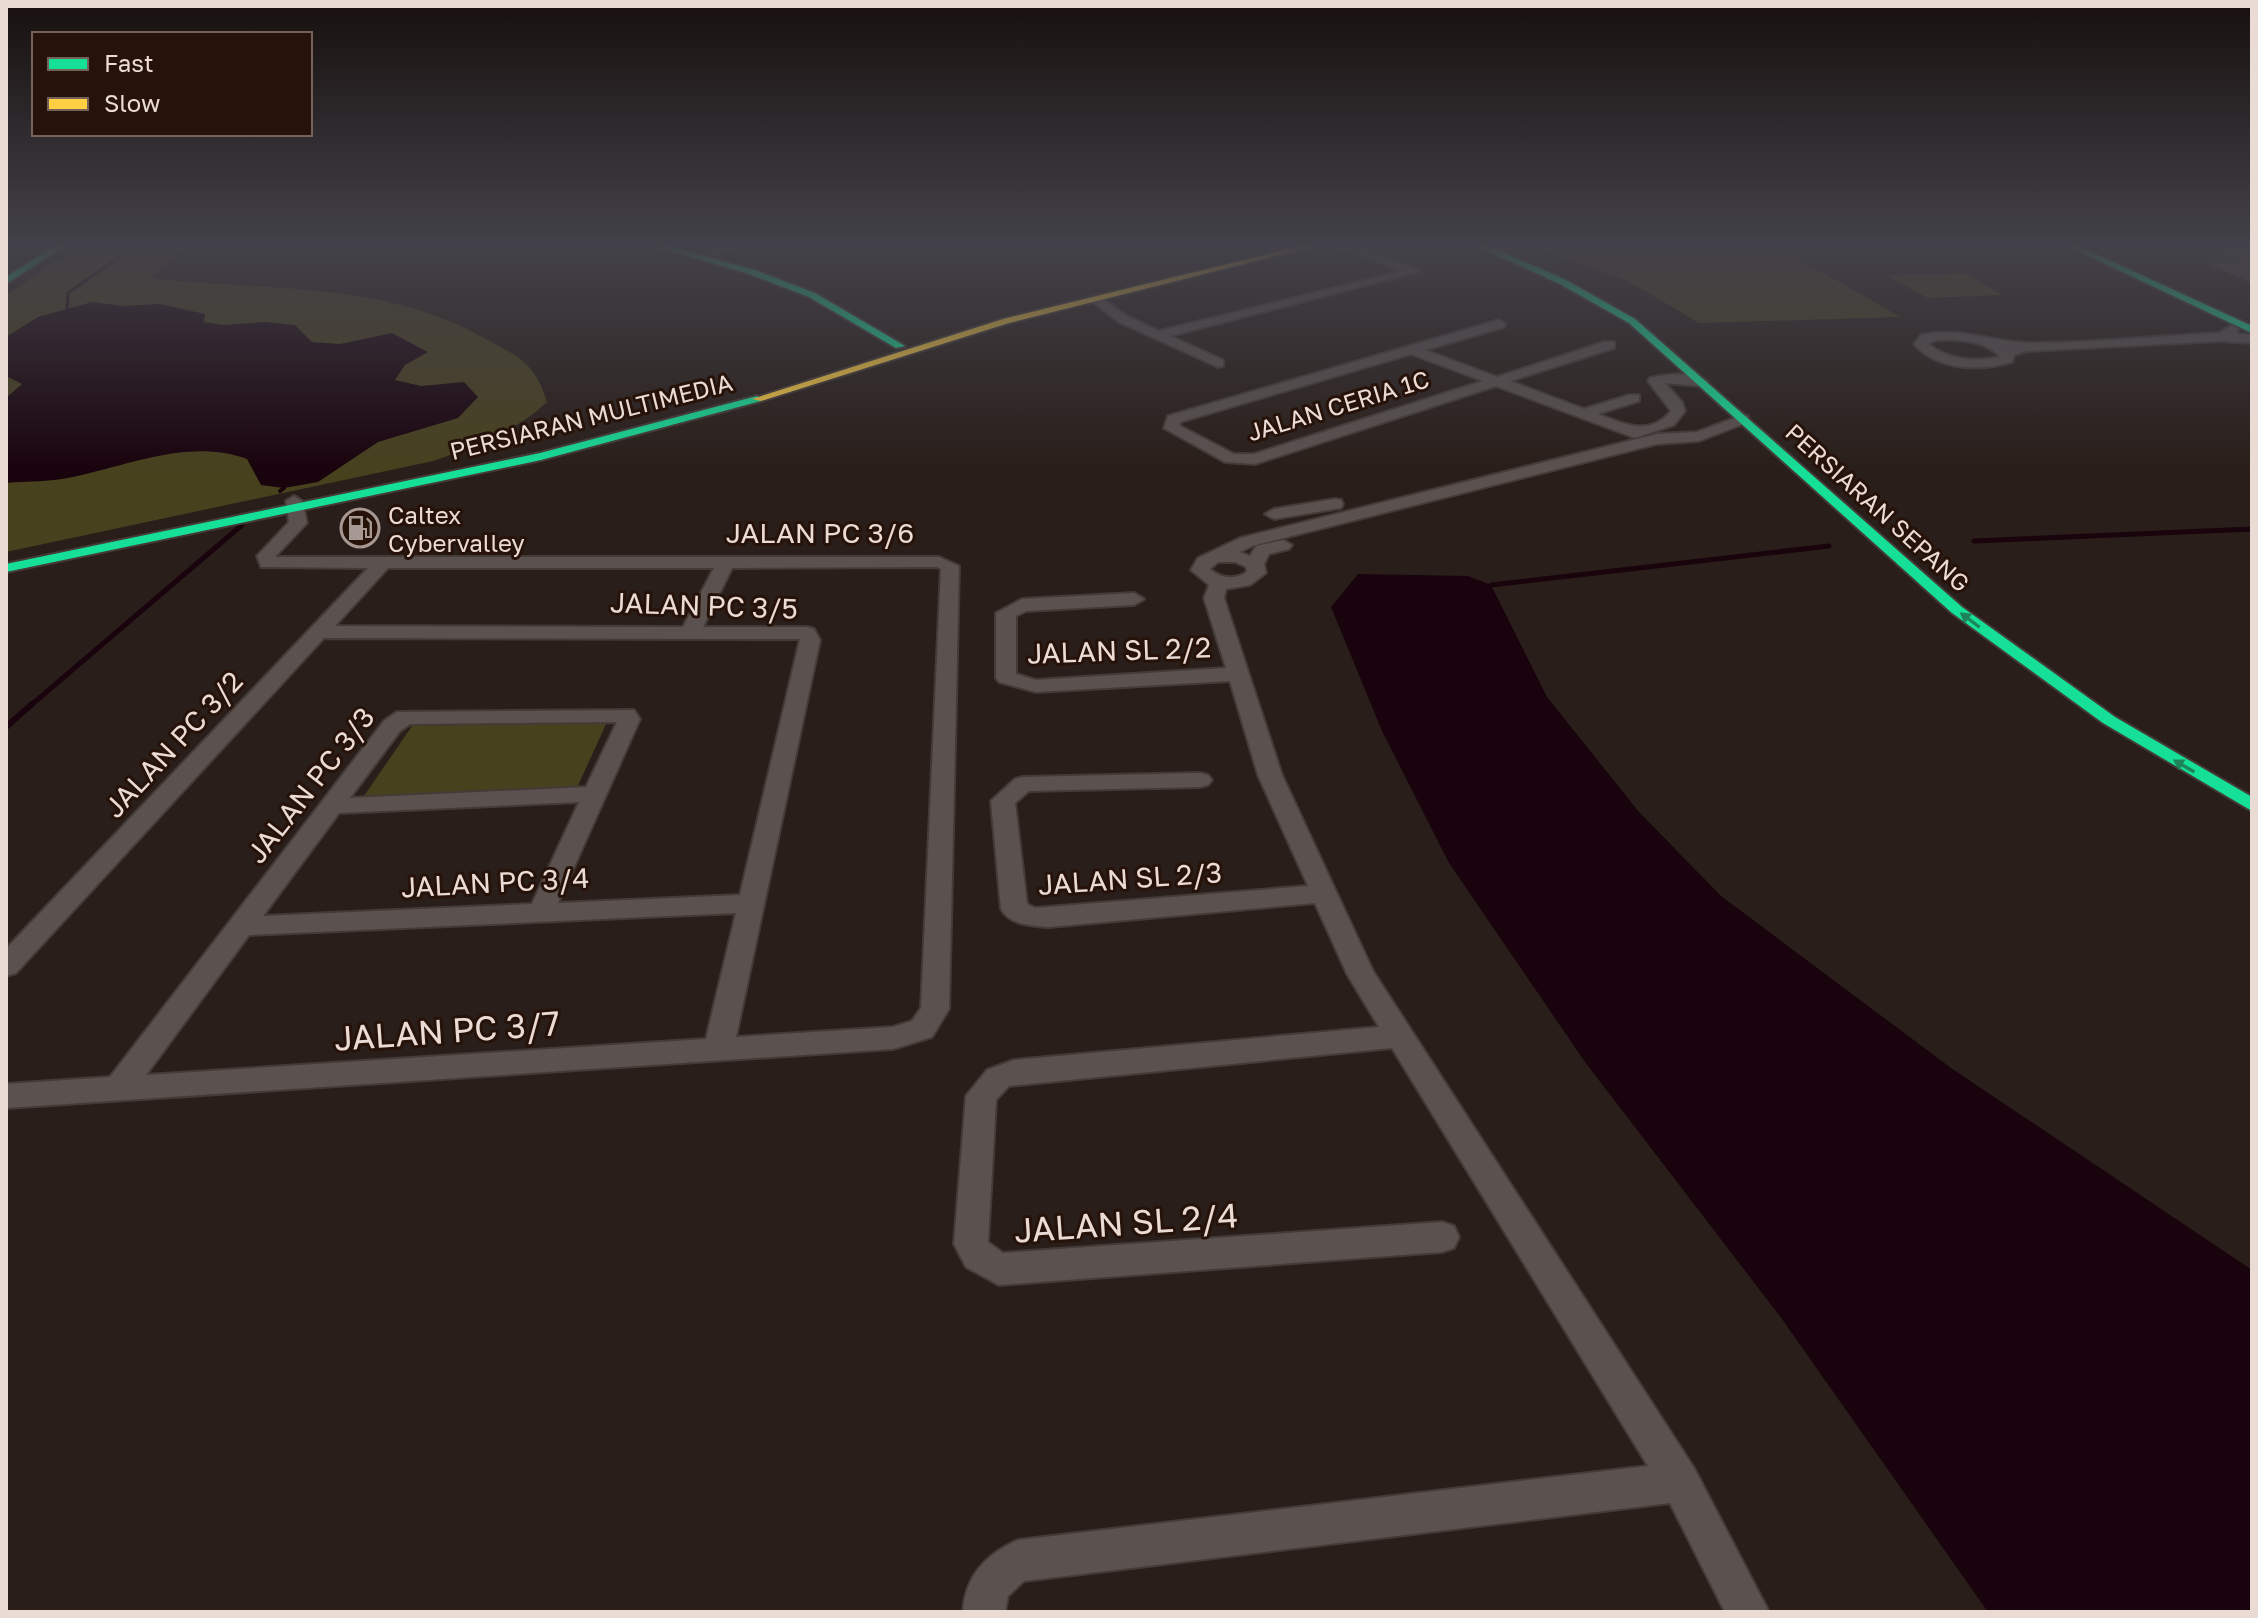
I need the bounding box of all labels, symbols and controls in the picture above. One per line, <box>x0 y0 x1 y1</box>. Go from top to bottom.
legend <box>32 32 312 136</box>
text: Fast <box>104 48 154 77</box>
text: Slow <box>104 88 160 117</box>
street label: JALAN CERIA 1C <box>1244 364 1432 446</box>
street label: PERSIARAN MULTIMEDIA <box>447 367 735 465</box>
street label: PERSIARAN SEPANG <box>1780 417 1976 597</box>
place label: Caltex Cybervalley <box>388 500 525 557</box>
fuel station icon: Caltex Cybervalley <box>339 507 381 549</box>
street label: JALAN PC 3/6 <box>726 516 914 549</box>
street label: JALAN PC 3/5 <box>610 585 798 625</box>
one-way arrow <box>1960 612 1980 628</box>
street label: JALAN SL 2/2 <box>1026 630 1212 670</box>
street label: JALAN PC 3/2 <box>97 664 249 824</box>
street label: JALAN PC 3/3 <box>239 701 381 869</box>
one-way arrow <box>2173 760 2195 774</box>
street label: JALAN SL 2/3 <box>1037 855 1223 901</box>
street label: JALAN PC 3/4 <box>400 861 590 903</box>
street label: JALAN PC 3/7 <box>333 1002 561 1058</box>
street label: JALAN SL 2/4 <box>1013 1194 1239 1250</box>

